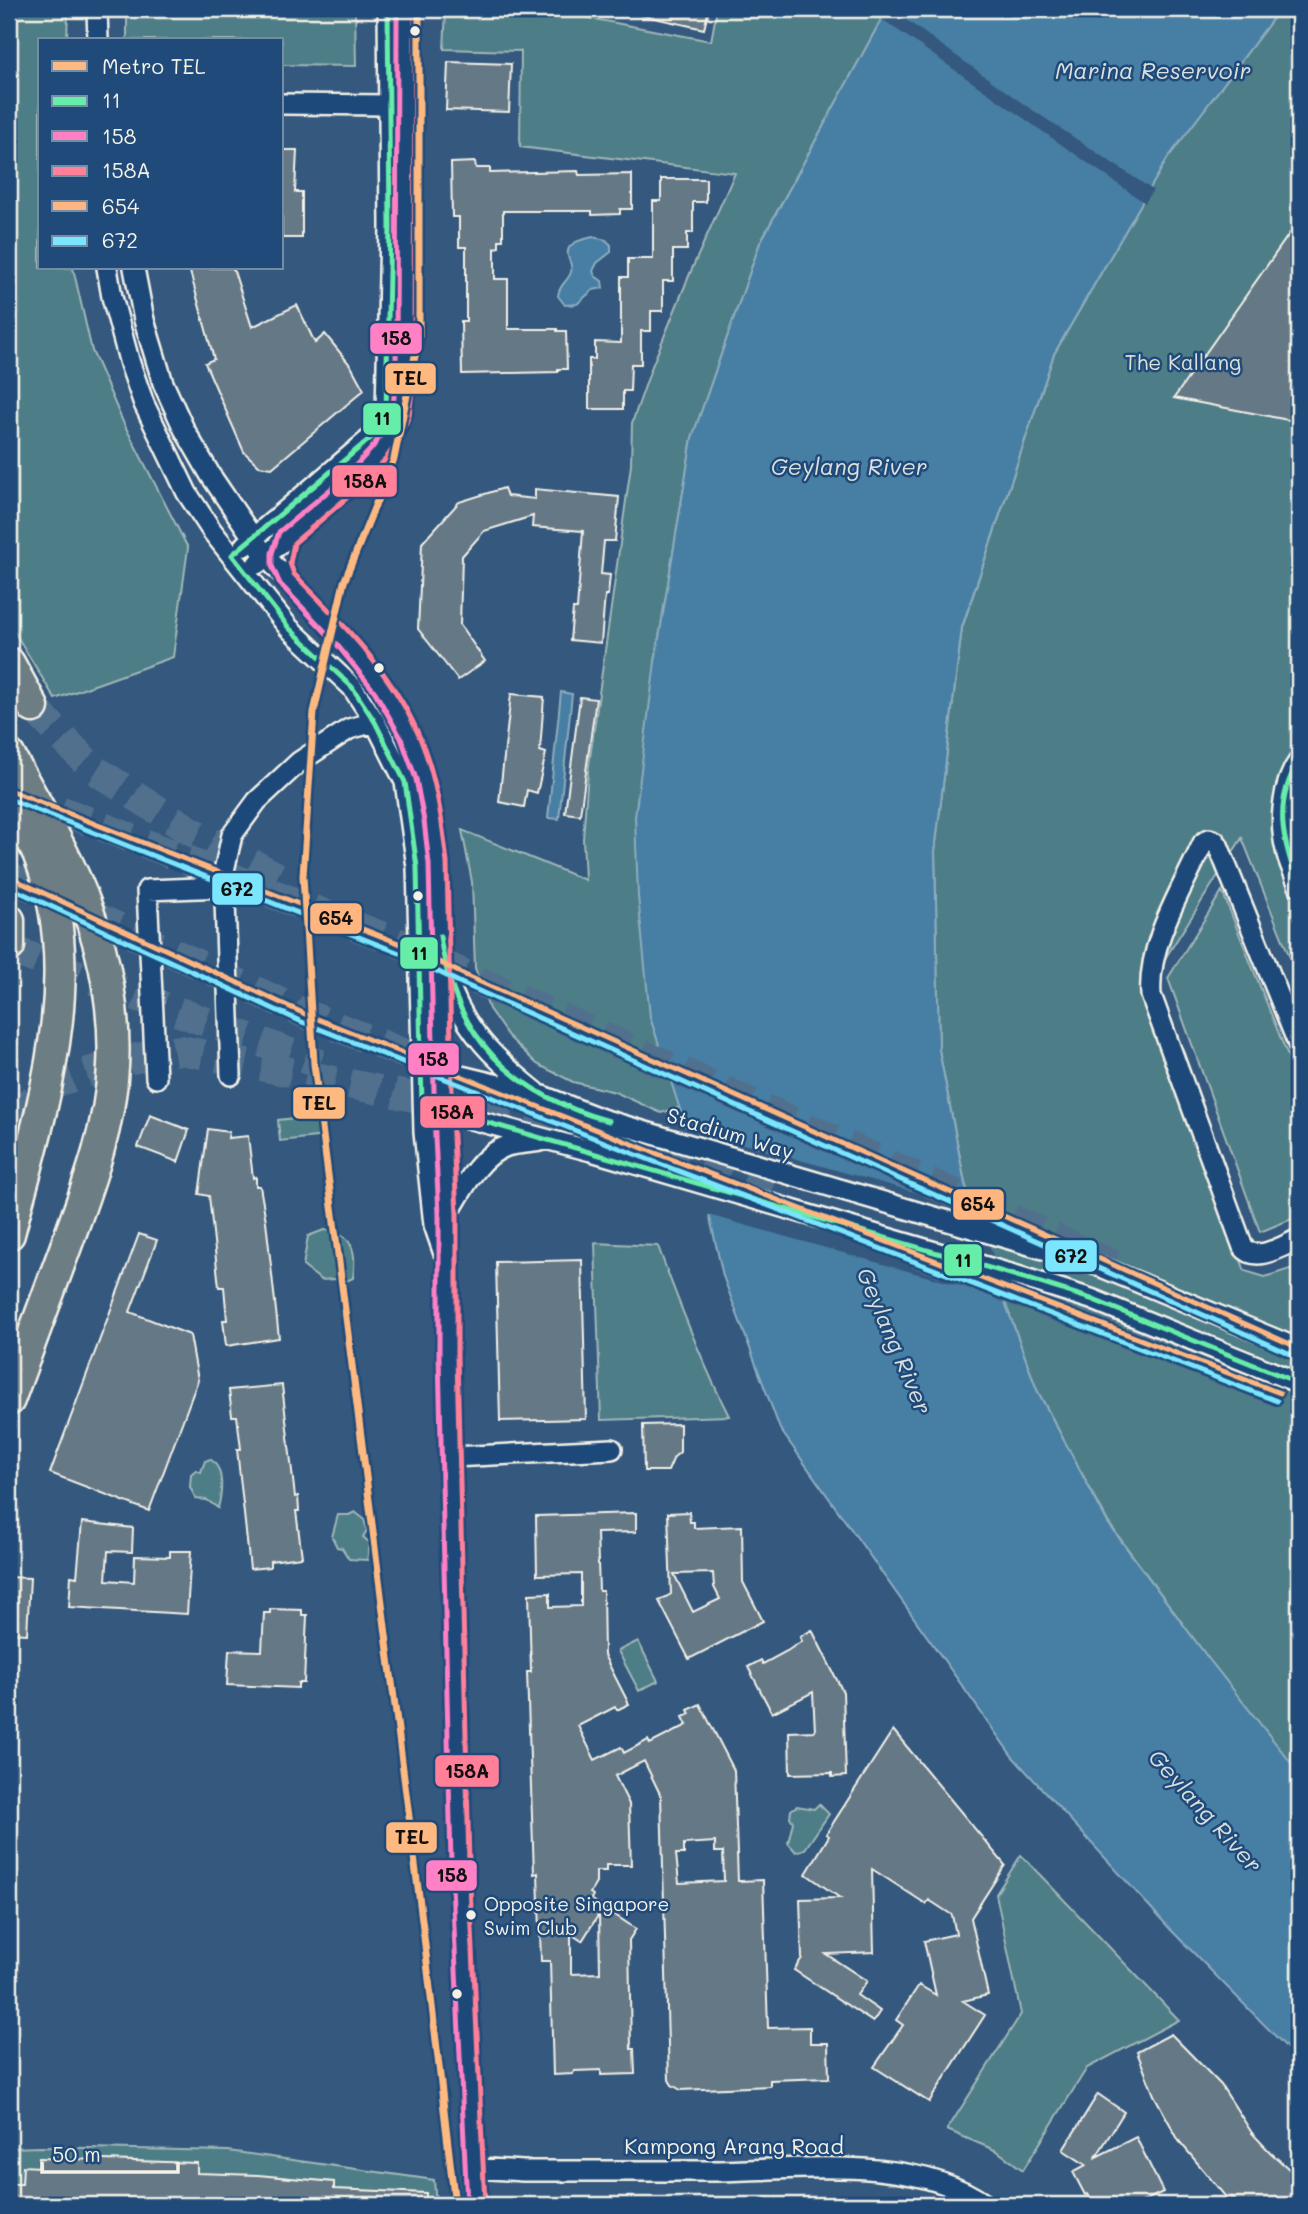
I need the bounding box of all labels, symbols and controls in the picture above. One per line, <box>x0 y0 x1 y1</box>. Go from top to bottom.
unlabelled marker <box>408 24 422 38</box>
legend <box>38 38 284 270</box>
text: Metro TEL <box>102 52 205 79</box>
water label: Marina Reservoir <box>1055 55 1251 85</box>
text: 11 <box>102 86 121 113</box>
text: 158 <box>102 122 136 149</box>
text: 158A <box>102 156 151 183</box>
text: 654 <box>102 192 140 219</box>
text: 672 <box>102 226 138 253</box>
line badge: 158 <box>369 322 423 355</box>
text: 158 <box>380 325 412 350</box>
park label: The Kallang <box>1125 348 1241 375</box>
line badge: TEL <box>384 362 437 395</box>
text: TEL <box>393 365 427 390</box>
line badge: 11 <box>362 402 402 436</box>
text: 11 <box>374 405 390 430</box>
water label: Geylang River <box>771 451 927 481</box>
line badge: 158A <box>331 464 398 498</box>
text: 158A <box>343 468 387 493</box>
unlabelled marker <box>372 661 386 675</box>
line badge: 672 <box>211 872 264 906</box>
text: 672 <box>221 876 253 901</box>
unlabelled marker <box>411 889 425 903</box>
line badge: 654 <box>309 902 363 935</box>
text: 654 <box>319 905 353 930</box>
line badge: 11 <box>399 936 439 970</box>
text: 11 <box>411 940 427 965</box>
line badge: 158 <box>407 1042 460 1076</box>
text: 158 <box>417 1046 449 1071</box>
line badge: TEL <box>292 1086 346 1120</box>
text: TEL <box>302 1090 336 1115</box>
line badge: 158A <box>419 1095 486 1129</box>
text: 158A <box>430 1099 474 1124</box>
street label: Stadium Way <box>664 1100 797 1165</box>
line badge: 654 <box>952 1188 1005 1221</box>
text: 654 <box>961 1191 995 1216</box>
line badge: 672 <box>1044 1239 1098 1273</box>
line badge: 11 <box>943 1243 983 1277</box>
text: 672 <box>1055 1243 1087 1268</box>
text: 11 <box>955 1247 971 1272</box>
water label: Geylang River <box>851 1263 939 1419</box>
water label: Geylang River <box>1142 1742 1269 1879</box>
line badge: 158A <box>434 1754 500 1788</box>
text: 158A <box>445 1758 489 1783</box>
line badge: TEL <box>385 1821 438 1854</box>
text: TEL <box>395 1824 429 1849</box>
line badge: 158 <box>425 1859 478 1892</box>
text: 158 <box>436 1862 468 1887</box>
place label: Opposite Singapore Swim Club <box>484 1891 669 1940</box>
marker: Opposite Singapore Swim Club <box>464 1908 478 1922</box>
unlabelled marker <box>450 1987 464 2001</box>
scale bar <box>42 2130 178 2174</box>
street label: Kampong Arang Road <box>624 2132 844 2159</box>
text: 50 m <box>52 2140 101 2167</box>

